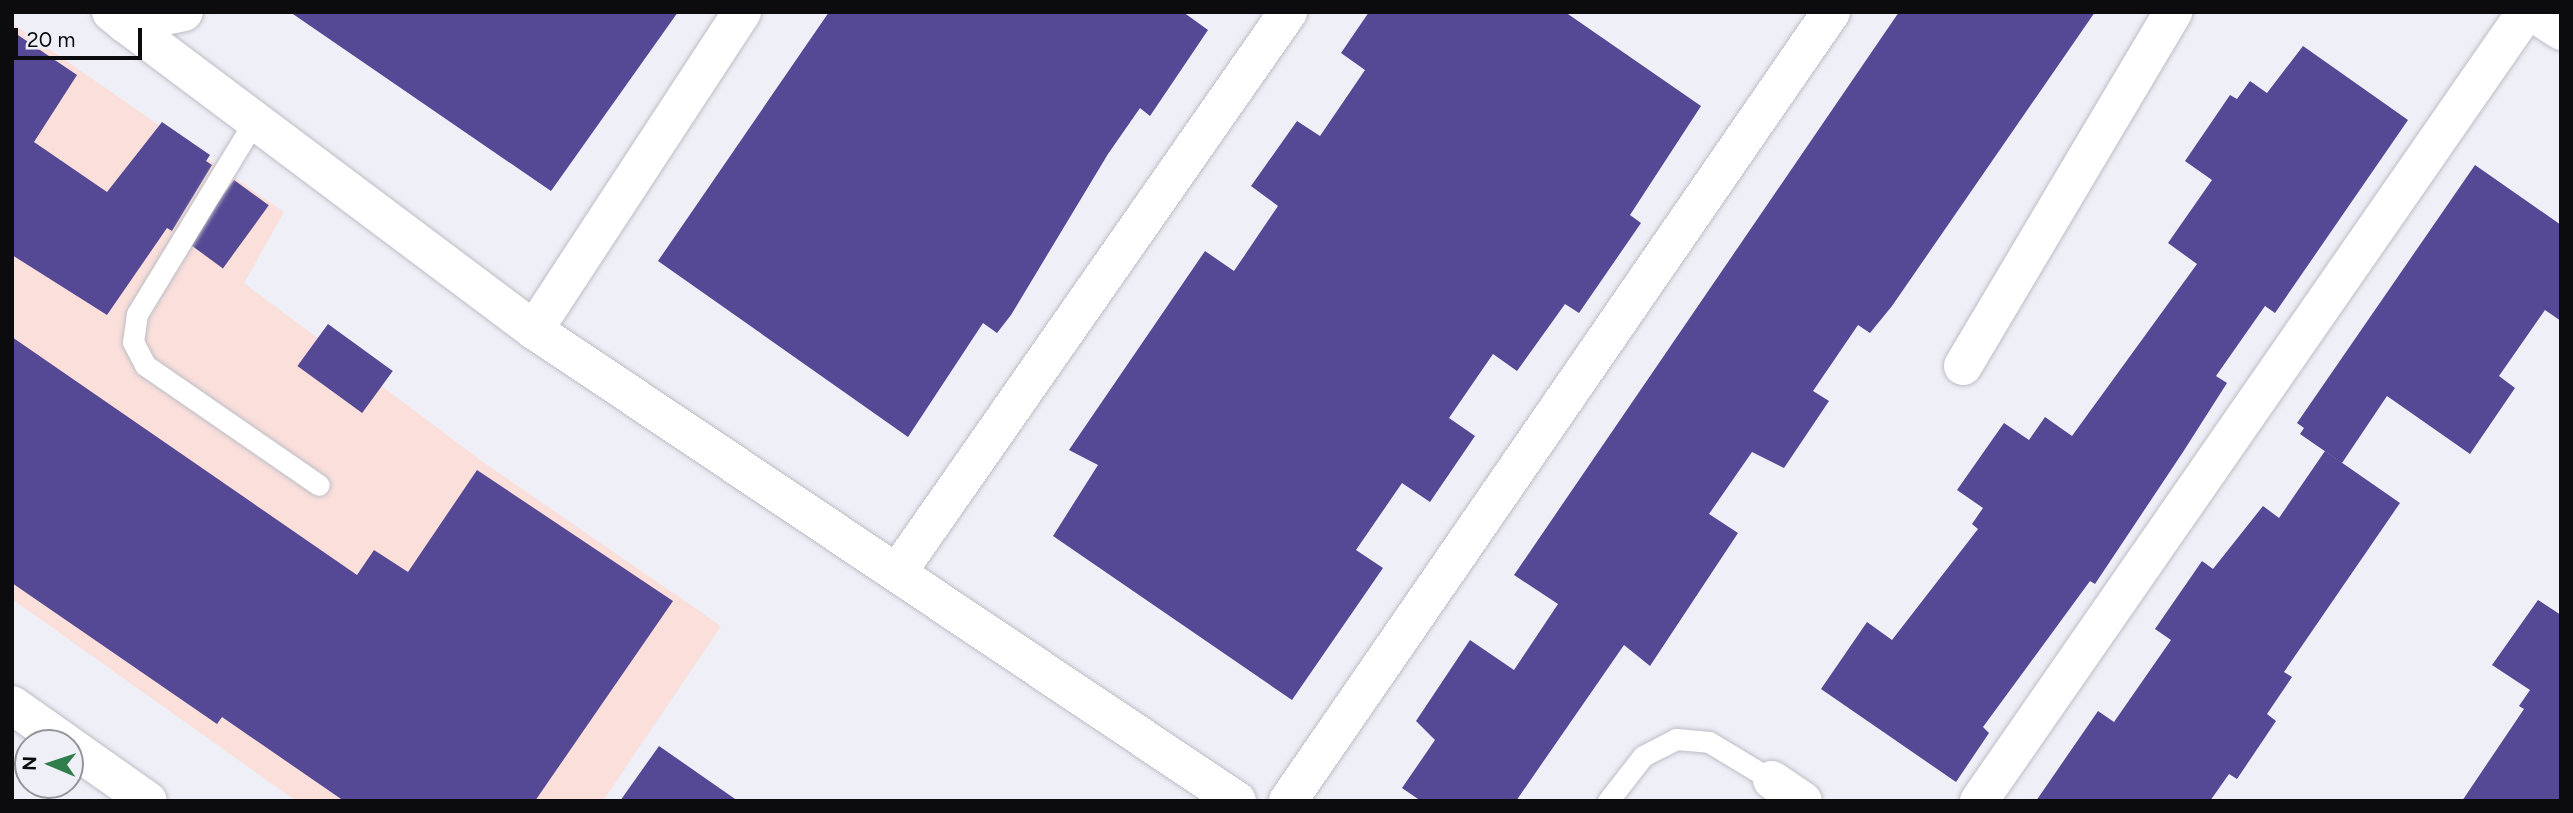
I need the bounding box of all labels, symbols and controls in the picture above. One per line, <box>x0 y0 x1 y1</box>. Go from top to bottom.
scale bar <box>18 14 145 58</box>
text: 20 m <box>27 27 75 52</box>
north arrow <box>14 729 84 799</box>
text: N <box>18 756 41 771</box>

